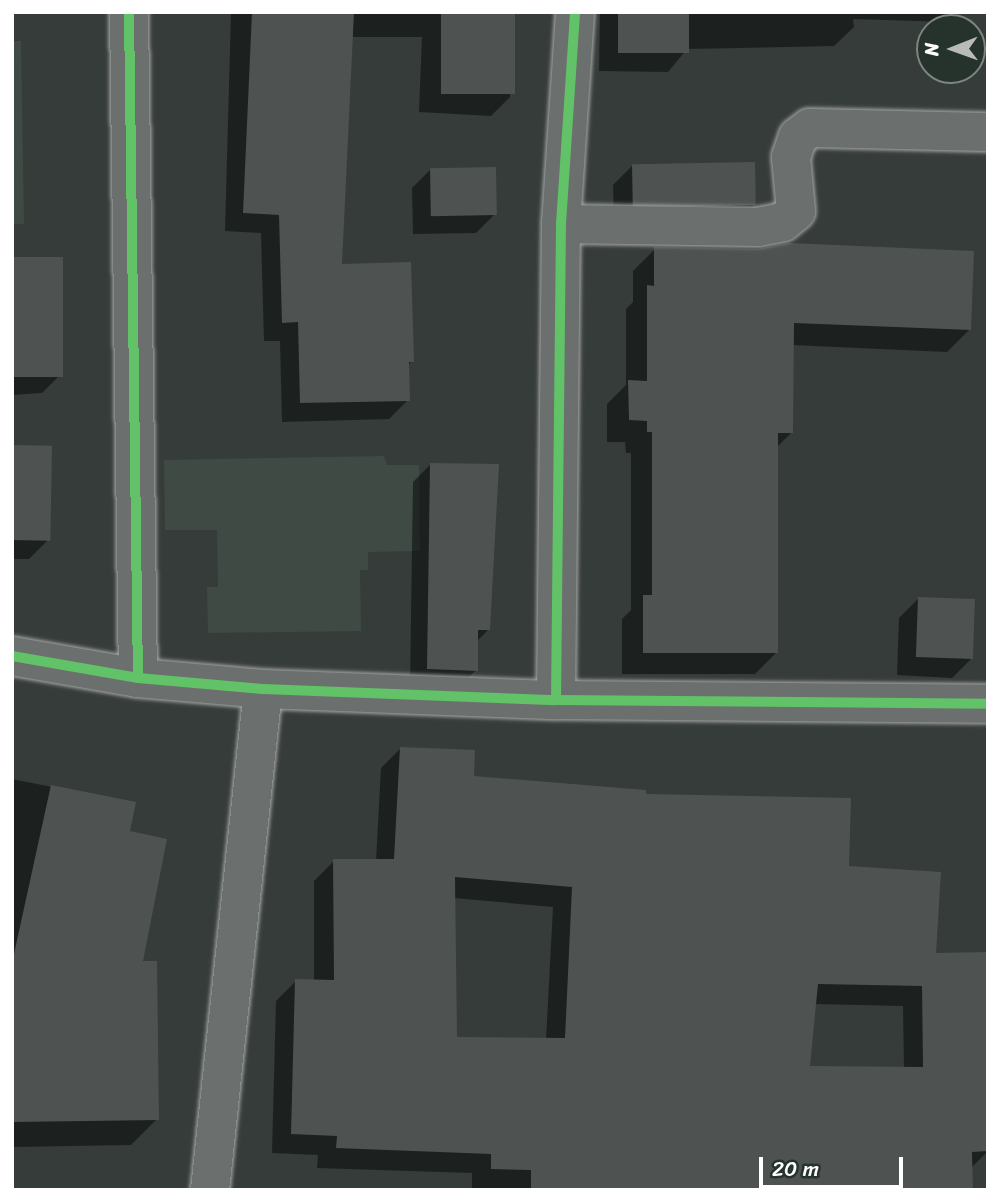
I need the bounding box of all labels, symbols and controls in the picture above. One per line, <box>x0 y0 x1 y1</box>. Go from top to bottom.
north arrow <box>916 14 986 84</box>
text: N <box>915 42 948 56</box>
scale bar <box>762 1142 906 1186</box>
text: 20 m <box>772 1150 819 1188</box>

